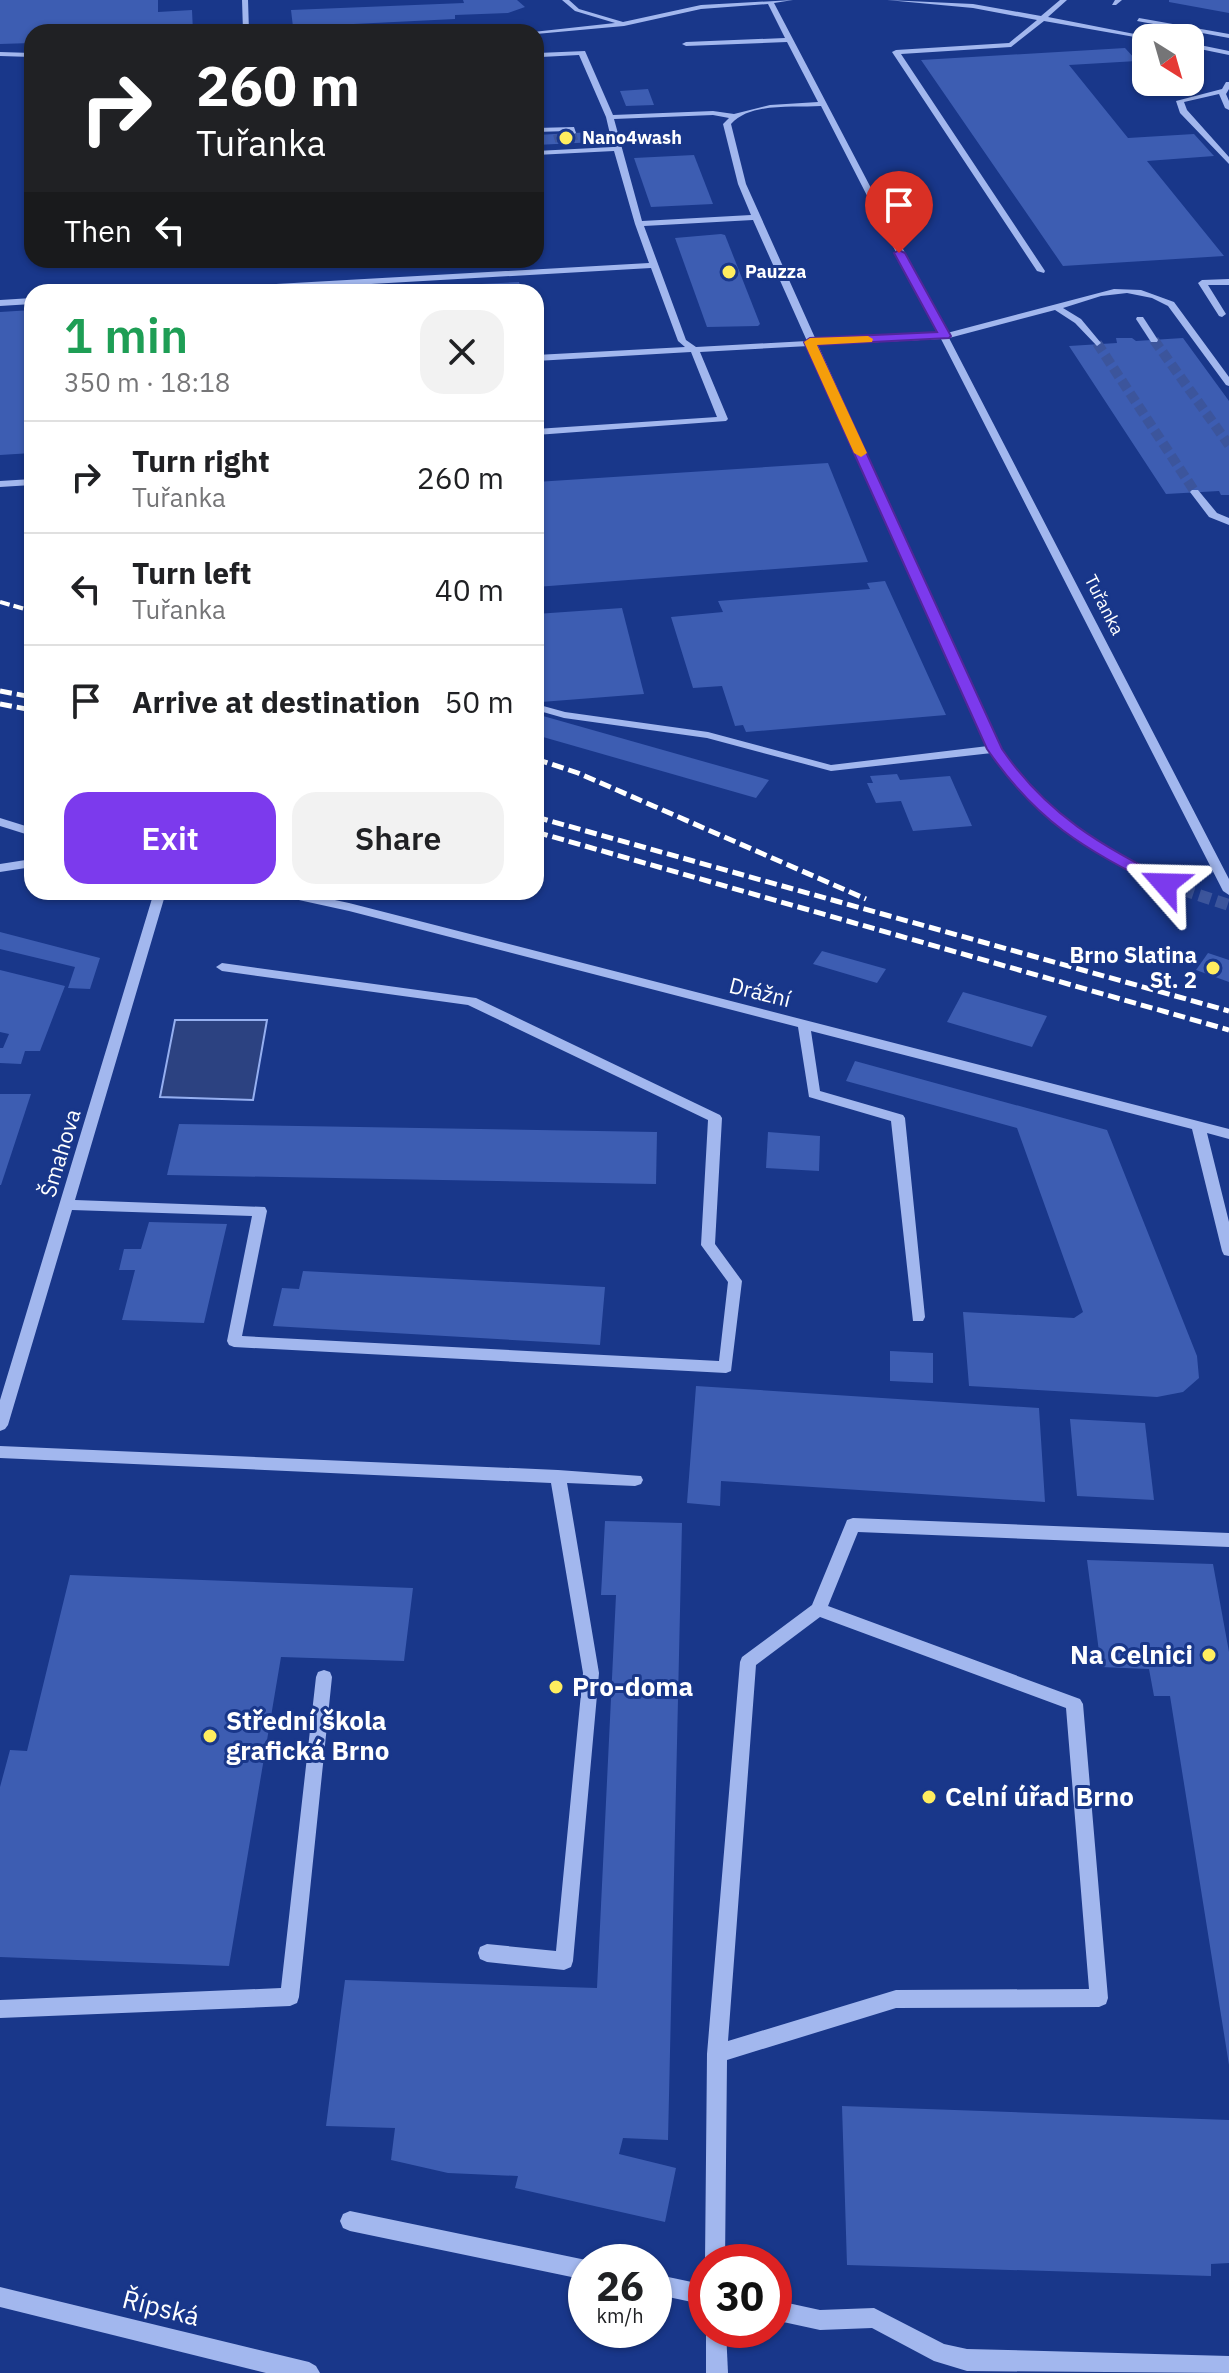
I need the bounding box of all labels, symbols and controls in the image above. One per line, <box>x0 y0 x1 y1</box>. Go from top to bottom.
north arrow <box>1132 24 1204 96</box>
map controls <box>1132 24 1204 96</box>
text: 260 m <box>196 49 360 121</box>
icon: right <box>64 56 168 160</box>
text: Tuřanka <box>196 119 326 166</box>
place label: Nano4wash <box>582 126 682 149</box>
marker: Nano4wash <box>557 129 575 147</box>
pin <box>865 171 933 253</box>
icon: arrive <box>877 183 921 227</box>
icon: left <box>148 208 192 252</box>
text: Then <box>64 211 132 250</box>
place label: Pauzza <box>745 260 806 283</box>
marker: Pauzza <box>720 263 738 281</box>
text: 1 min <box>64 304 188 366</box>
button: close <box>420 310 504 394</box>
text: 350 m · 18:18 <box>64 365 230 399</box>
text: Turn right <box>132 441 270 480</box>
icon: right <box>64 455 108 499</box>
text: 260 m <box>417 458 504 497</box>
text: Tuřanka <box>132 480 226 514</box>
text: Turn left <box>132 553 251 592</box>
icon: left <box>64 567 108 611</box>
text: 40 m <box>435 570 504 609</box>
street label: Tuřanka <box>1079 571 1130 639</box>
text: Tuřanka <box>132 592 226 626</box>
icon: arrive <box>64 679 108 723</box>
text: Arrive at destination <box>132 682 420 721</box>
text: 50 m <box>444 682 514 721</box>
button: Exit <box>64 792 276 884</box>
button: Share <box>292 792 504 884</box>
position arrow <box>1123 842 1207 926</box>
place label: Brno Slatina St. 2 <box>1070 940 1197 994</box>
marker: Brno Slatina St. 2 <box>1204 959 1222 977</box>
street label: Drážní <box>726 970 795 1013</box>
street label: Šmahova <box>32 1105 87 1200</box>
place label: Na Celnici <box>1070 1637 1193 1671</box>
marker: Na Celnici <box>1200 1646 1218 1664</box>
place label: Pro-doma <box>572 1669 694 1703</box>
marker: Pro-doma <box>547 1678 565 1696</box>
place label: Střední škola grafická Brno <box>226 1703 390 1767</box>
marker: Střední škola grafická Brno <box>201 1727 219 1745</box>
place label: Celní úřad Brno <box>945 1779 1134 1813</box>
marker: Celní úřad Brno <box>920 1788 938 1806</box>
speed limit sign: 30 <box>688 2244 792 2348</box>
text: 26 <box>596 2260 644 2312</box>
street label: Řípská <box>119 2281 203 2333</box>
text: km/h <box>596 2302 644 2329</box>

